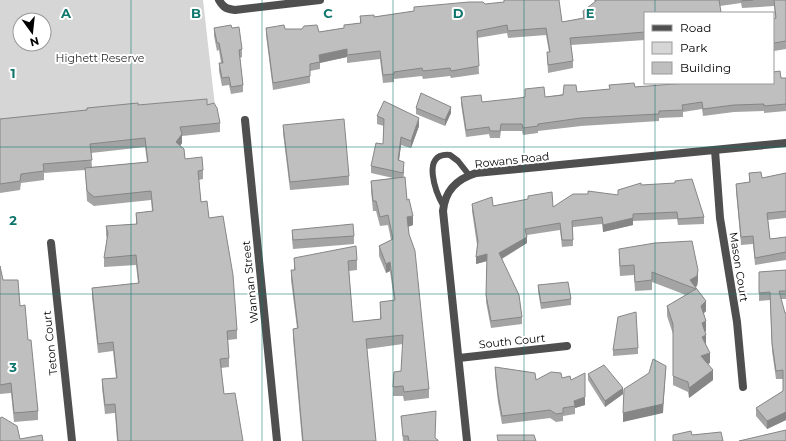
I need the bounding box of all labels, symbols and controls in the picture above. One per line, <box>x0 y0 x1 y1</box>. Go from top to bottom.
text: A <box>60 5 72 21</box>
text: B <box>191 5 201 21</box>
text: C <box>323 5 333 21</box>
text: D <box>453 5 464 21</box>
text: E <box>586 5 595 21</box>
north arrow <box>12 12 52 52</box>
legend <box>644 12 774 84</box>
text: Road <box>680 20 711 35</box>
text: N <box>28 34 41 50</box>
text: Park <box>680 40 708 55</box>
park label: Highett Reserve <box>56 51 145 65</box>
text: Building <box>680 60 731 75</box>
text: 1 <box>10 65 16 81</box>
street label: Rowans Road <box>474 149 550 171</box>
text: 2 <box>9 212 17 228</box>
street label: Mason Court <box>727 231 752 303</box>
street label: Wannan Street <box>239 239 261 324</box>
street label: Teton Court <box>40 310 60 376</box>
street label: South Court <box>478 330 546 351</box>
text: 3 <box>8 359 17 375</box>

